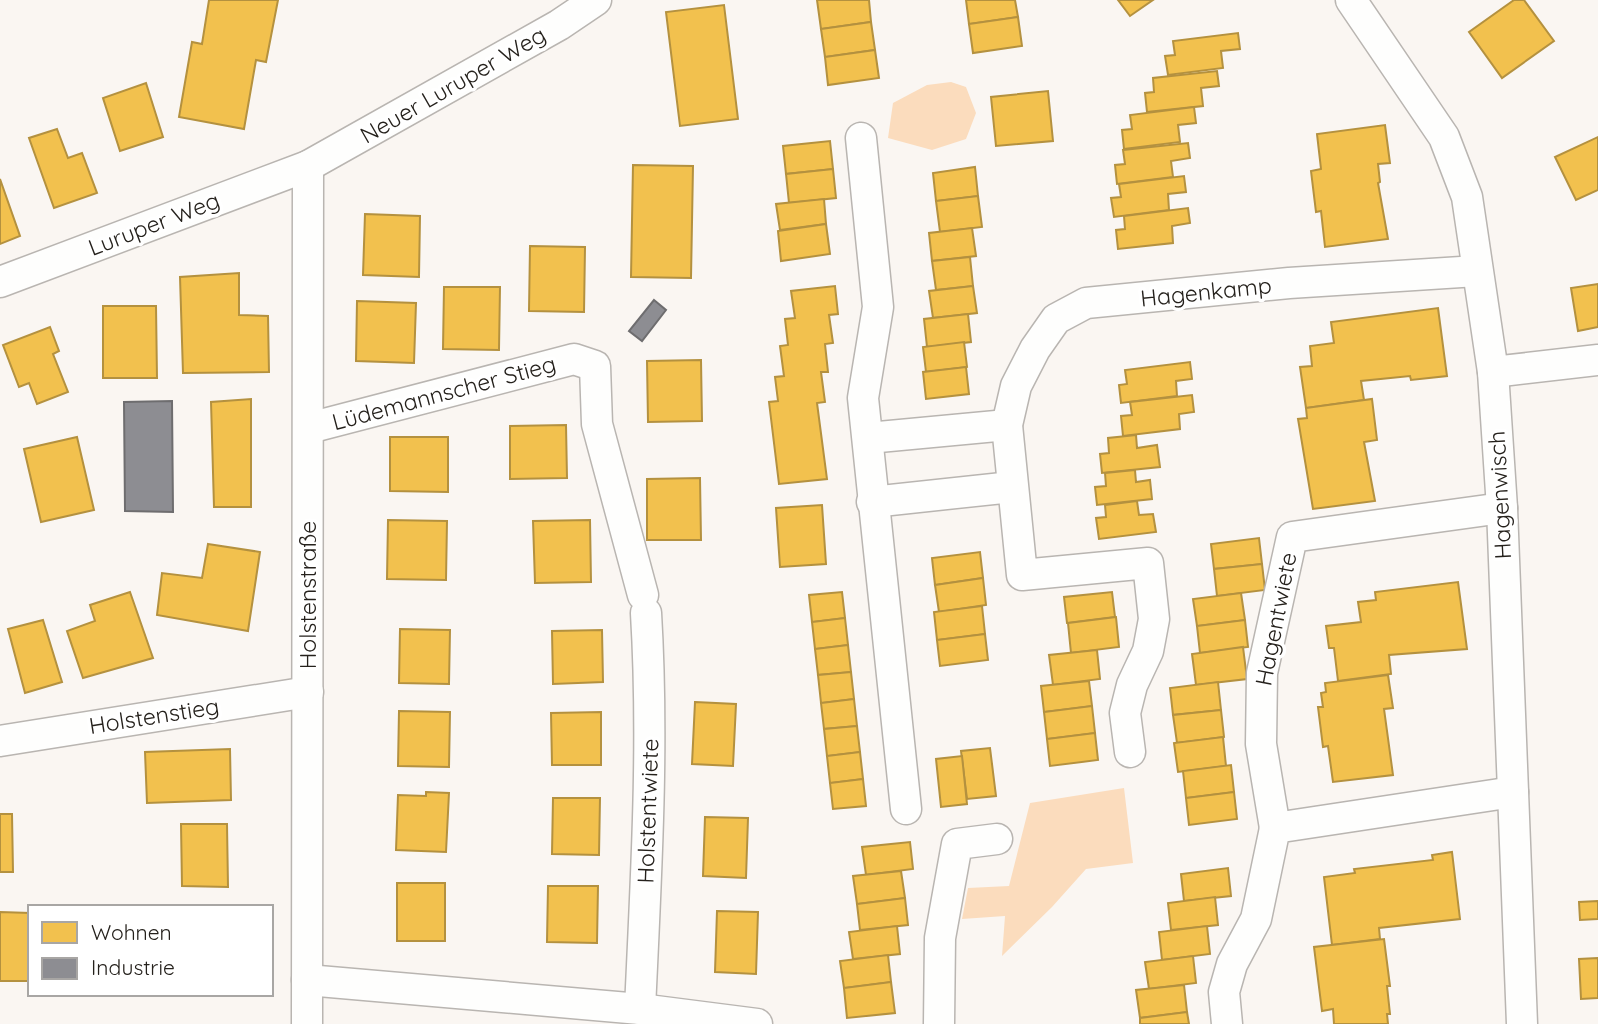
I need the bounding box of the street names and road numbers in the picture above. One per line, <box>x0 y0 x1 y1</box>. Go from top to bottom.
street label: Neuer Luruper Weg <box>355 20 551 149</box>
street label: Luruper Weg <box>84 185 224 262</box>
street label: Hagenkamp <box>1139 270 1273 313</box>
street label: Lüdemannscher Stieg <box>329 349 559 436</box>
street label: Hagenwisch <box>1482 430 1517 560</box>
street label: Holstenstraße <box>293 521 322 669</box>
street label: Hagentwiete <box>1248 550 1303 688</box>
street label: Holstenstieg <box>87 691 221 740</box>
street label: Holstentwiete <box>630 738 665 884</box>

